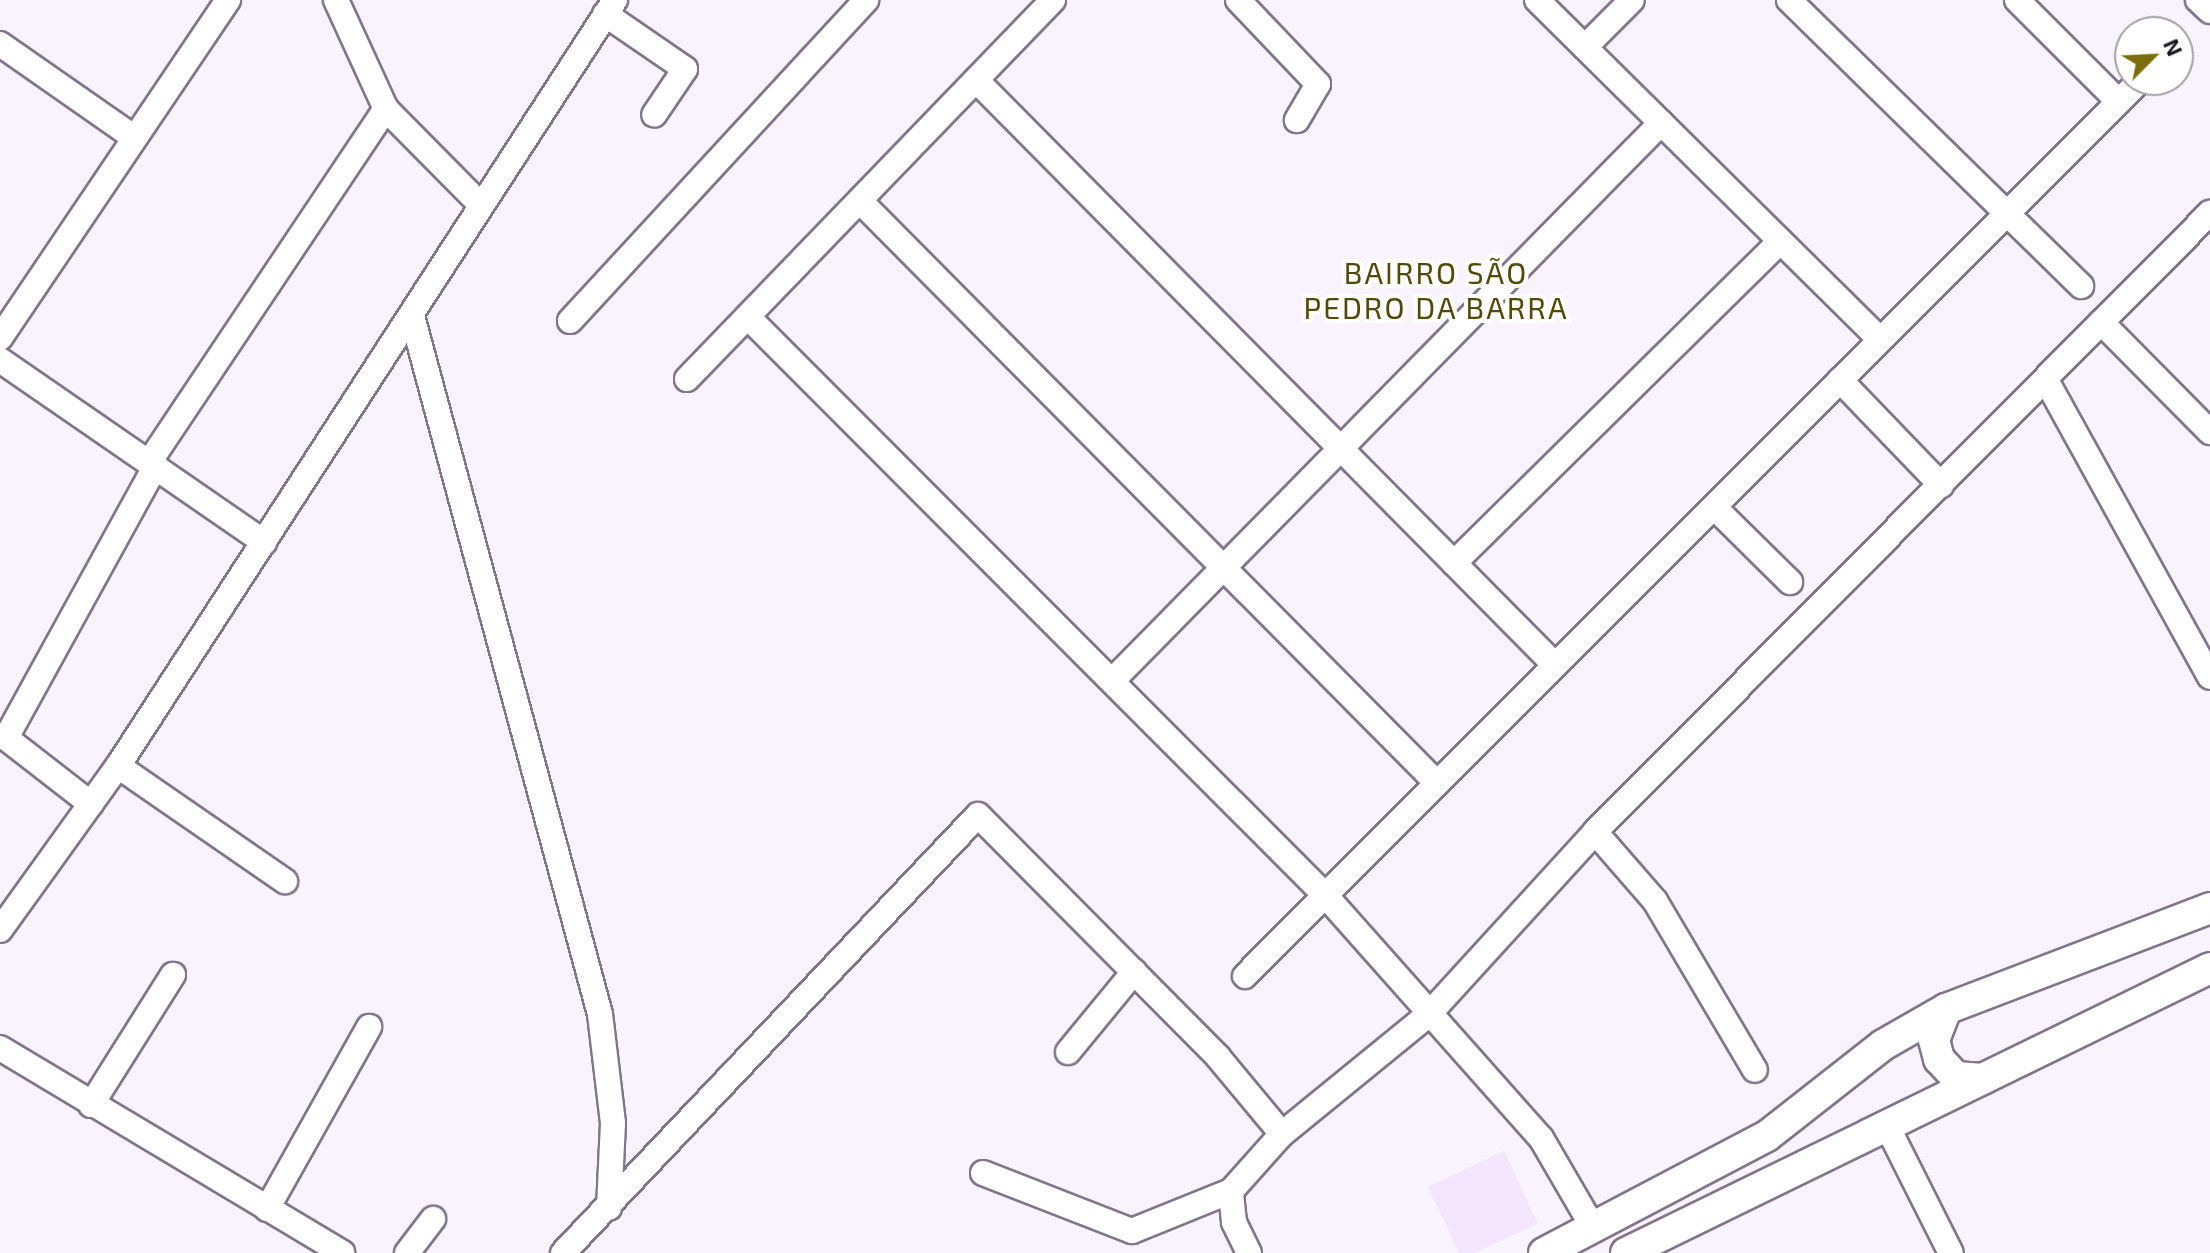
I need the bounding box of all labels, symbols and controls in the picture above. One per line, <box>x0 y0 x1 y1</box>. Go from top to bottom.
north arrow <box>2114 16 2194 96</box>
text: N <box>2159 34 2189 60</box>
district label: BAIRRO SÃO PEDRO DA BARRA <box>1303 254 1569 324</box>

